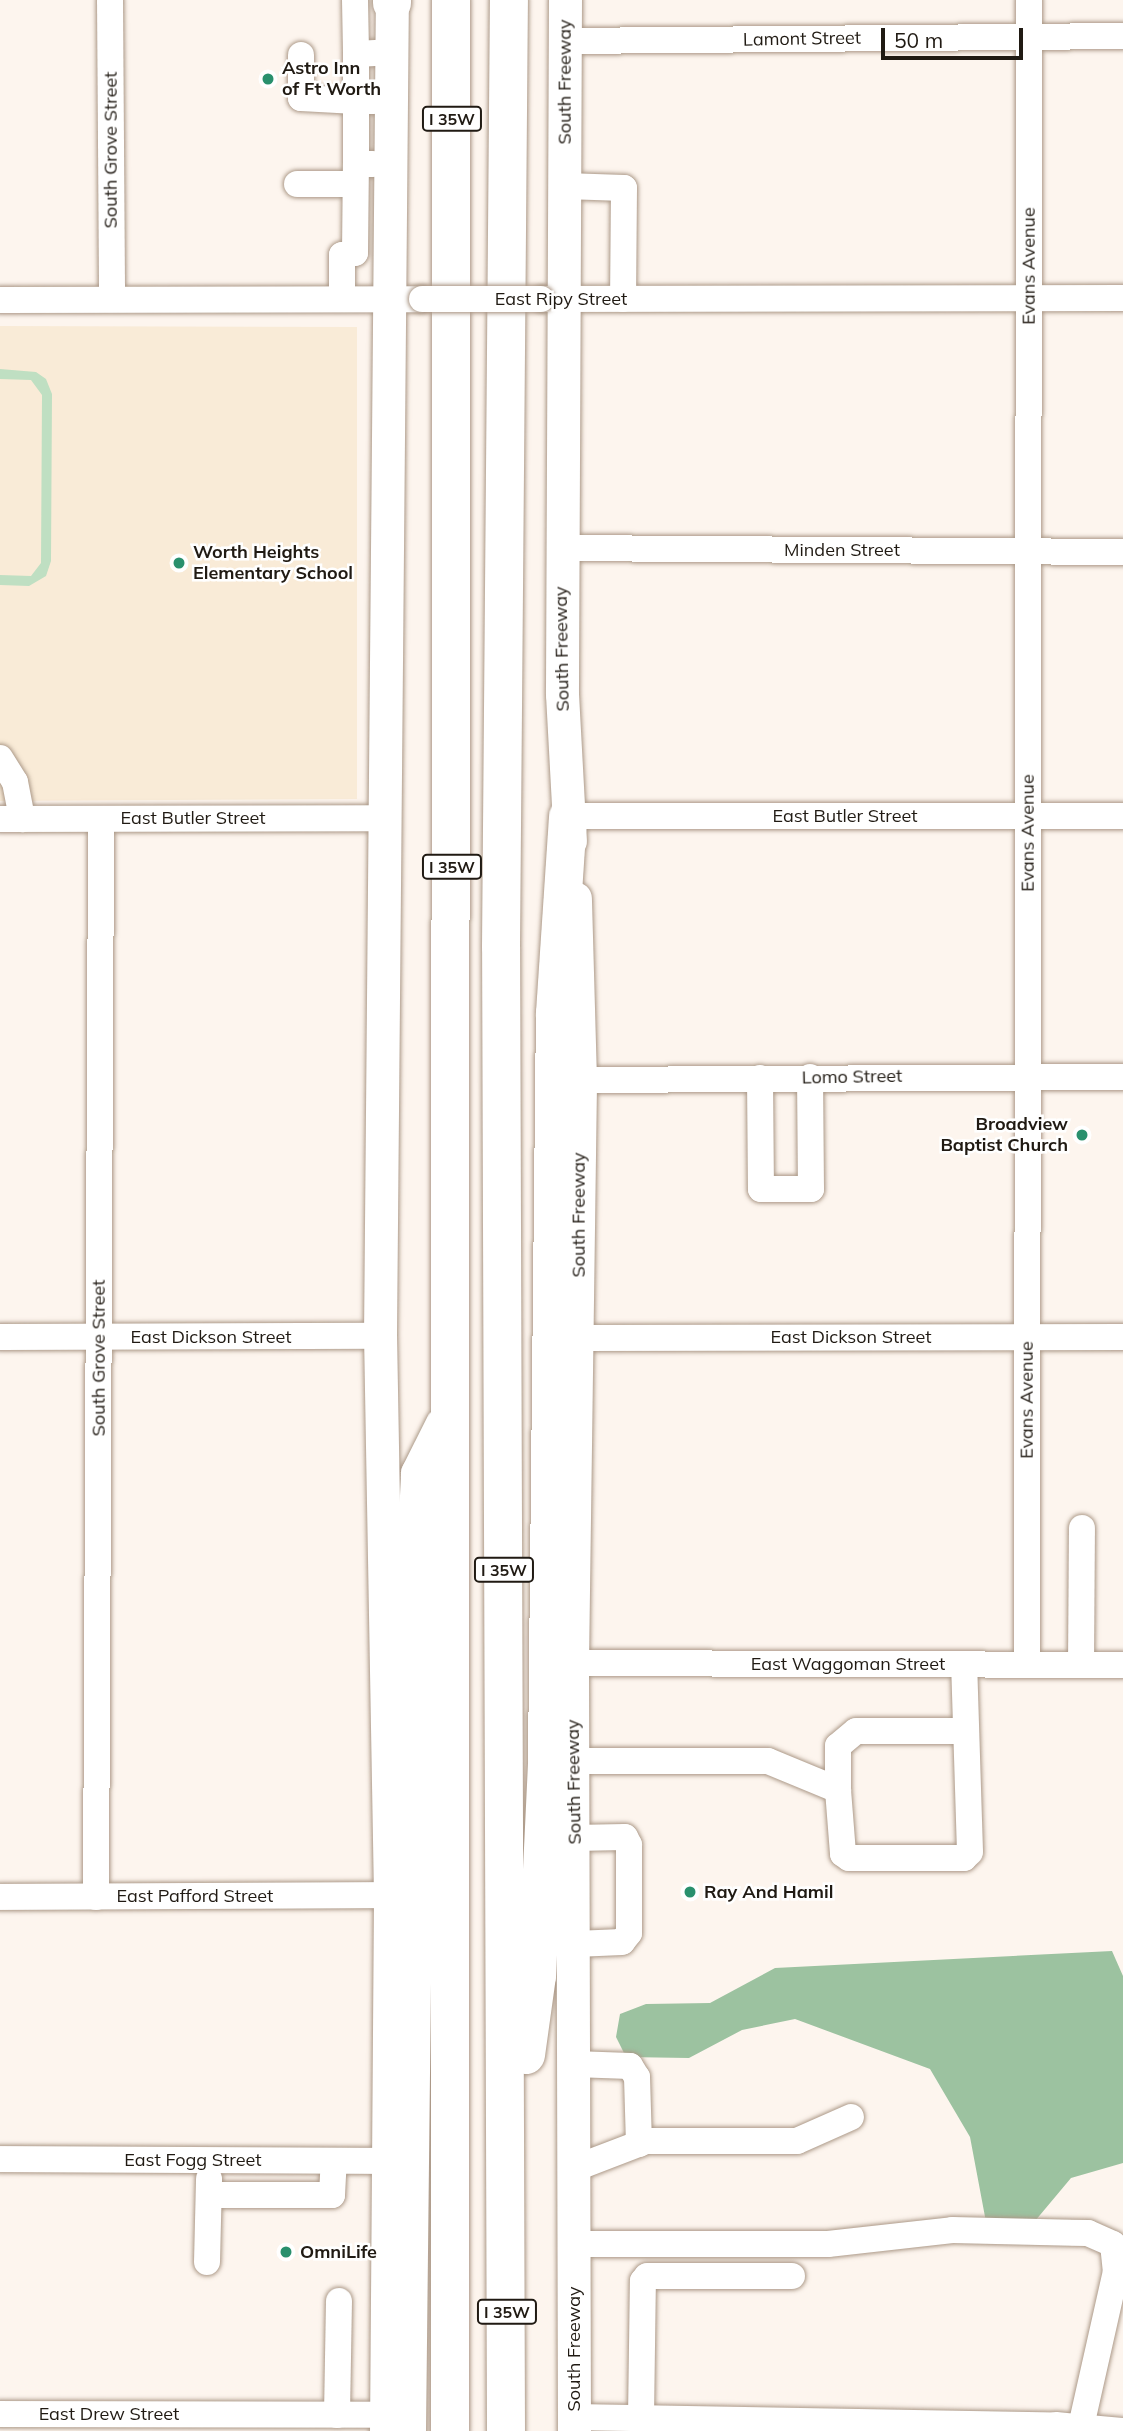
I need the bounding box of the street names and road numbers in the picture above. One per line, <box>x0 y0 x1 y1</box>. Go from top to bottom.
street label: South Freeway <box>554 20 576 144</box>
street label: Lamont Street <box>743 27 861 51</box>
street label: South Grove Street <box>100 72 122 228</box>
road number: I 35W <box>420 106 484 132</box>
street label: Evans Avenue <box>1018 207 1040 325</box>
street label: East Ripy Street <box>495 288 627 310</box>
street label: Minden Street <box>784 539 900 561</box>
street label: South Freeway <box>550 586 574 712</box>
street label: Evans Avenue <box>1017 774 1039 892</box>
street label: East Butler Street <box>772 805 918 827</box>
street label: East Butler Street <box>120 807 266 829</box>
road number: I 35W <box>420 854 484 880</box>
street label: Lomo Street <box>802 1065 902 1089</box>
street label: South Freeway <box>568 1153 590 1277</box>
street label: South Grove Street <box>88 1280 110 1436</box>
street label: East Dickson Street <box>130 1326 292 1348</box>
street label: East Dickson Street <box>770 1326 932 1348</box>
street label: Evans Avenue <box>1016 1341 1038 1459</box>
road number: I 35W <box>472 1558 536 1582</box>
street label: East Waggoman Street <box>751 1653 945 1675</box>
street label: South Freeway <box>562 1719 586 1845</box>
street label: East Pafford Street <box>117 1885 273 1907</box>
street label: East Fogg Street <box>124 2149 262 2171</box>
street label: South Freeway <box>563 2287 585 2411</box>
road number: I 35W <box>476 2300 538 2324</box>
street label: East Drew Street <box>39 2403 179 2425</box>

